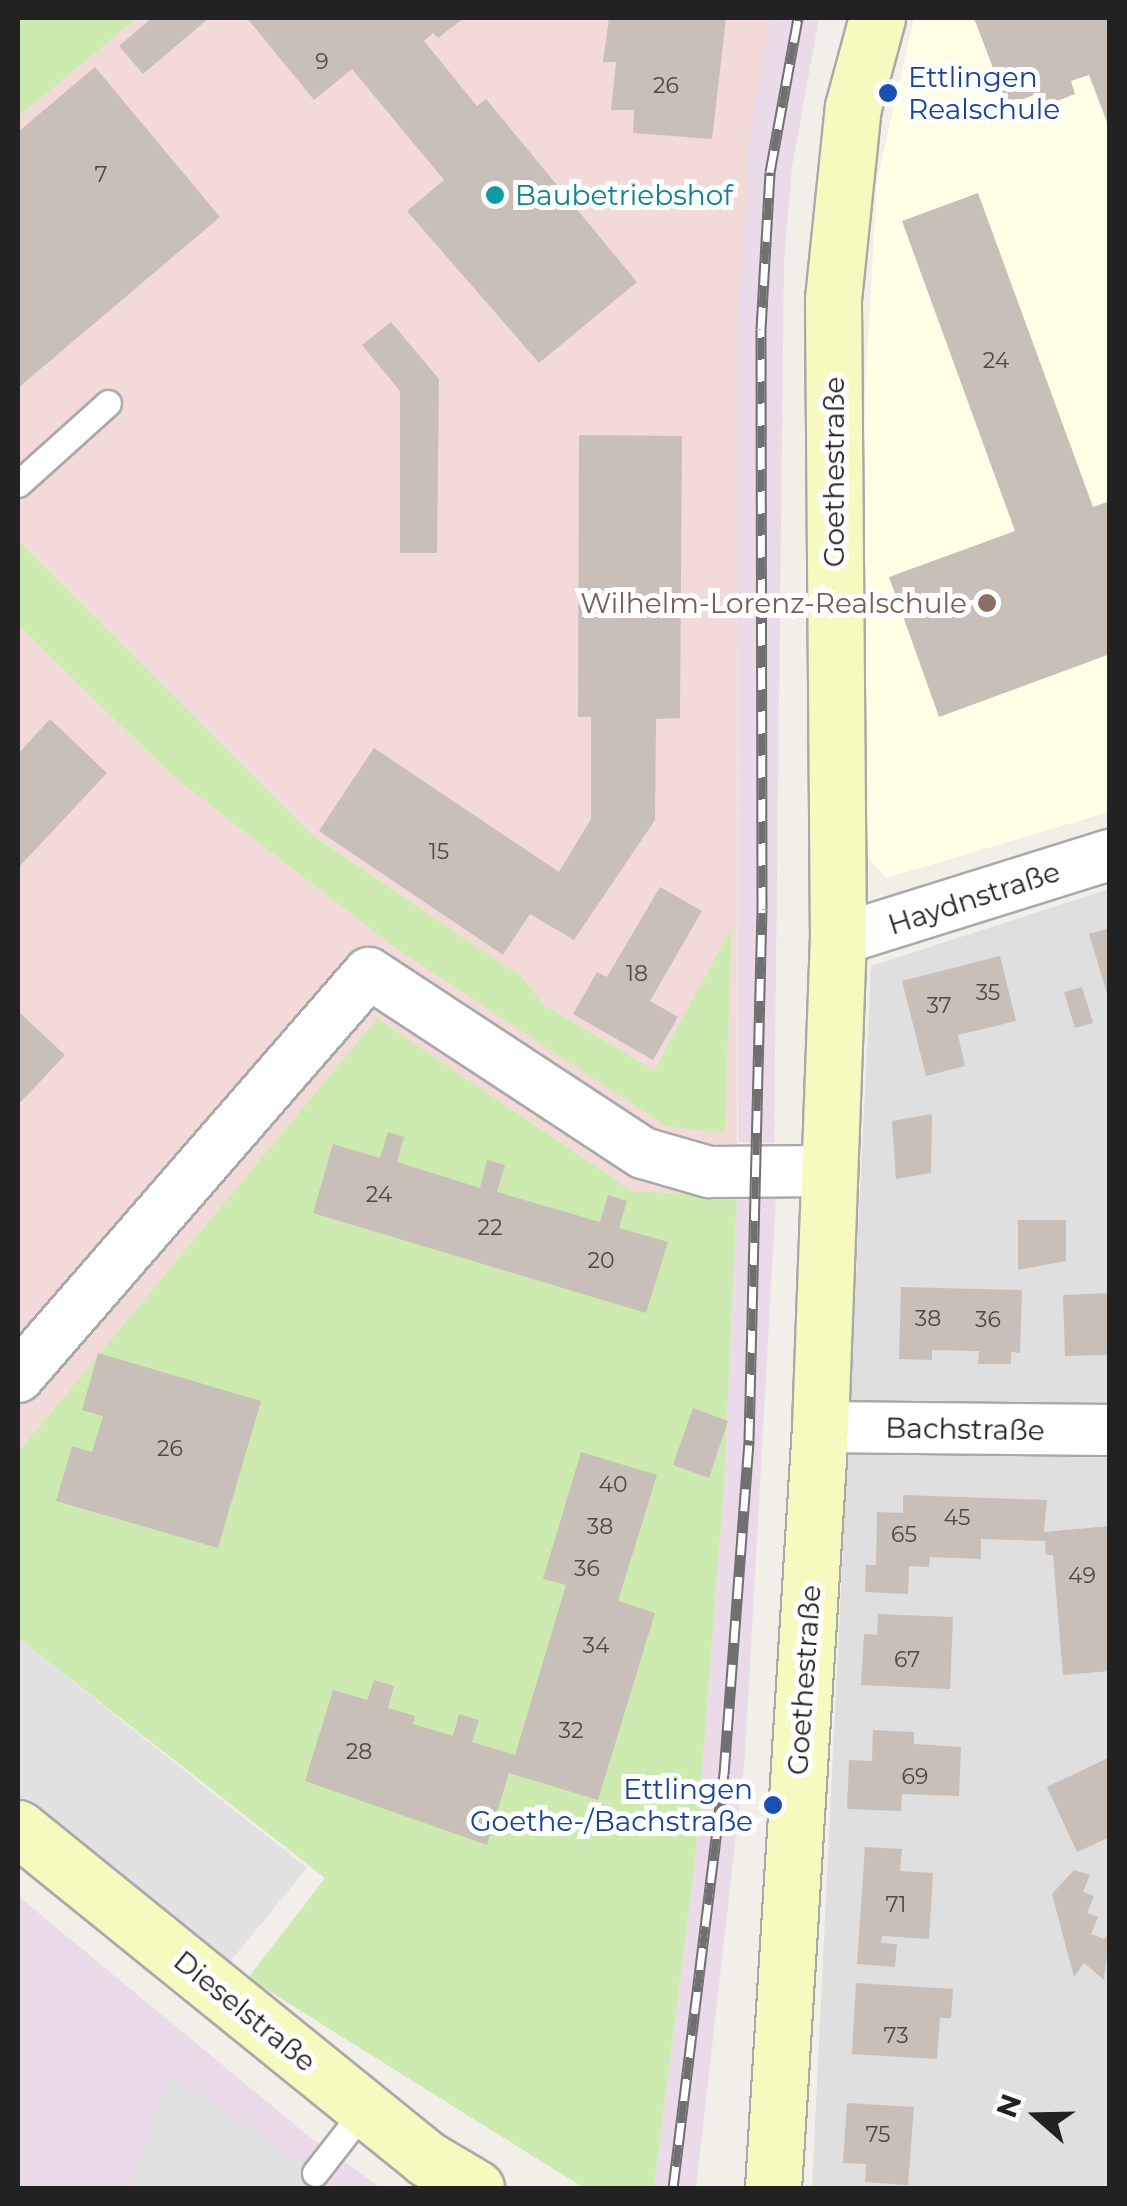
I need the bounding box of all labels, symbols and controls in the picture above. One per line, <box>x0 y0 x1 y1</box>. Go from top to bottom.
house number: 9 <box>315 49 329 75</box>
place label: Ettlingen Realschule <box>908 60 1060 126</box>
house number: 26 <box>653 73 679 99</box>
marker: Ettlingen Realschule <box>877 82 899 104</box>
house number: 7 <box>95 162 107 188</box>
place label: Baubetriebshof <box>515 178 733 212</box>
marker: Baubetriebshof <box>484 184 506 206</box>
house number: 24 <box>983 348 1009 374</box>
street label: Goethestraße <box>817 377 851 567</box>
place label: Wilhelm-Lorenz-Realschule <box>580 586 967 620</box>
marker: Wilhelm-Lorenz-Realschule <box>976 592 998 614</box>
house number: 15 <box>429 839 449 865</box>
street label: Haydnstraße <box>884 854 1064 942</box>
house number: 18 <box>626 961 648 987</box>
house number: 35 <box>976 980 1000 1006</box>
house number: 37 <box>926 993 952 1019</box>
house number: 24 <box>366 1182 392 1208</box>
house number: 22 <box>478 1215 502 1241</box>
house number: 20 <box>587 1248 615 1274</box>
house number: 38 <box>915 1306 941 1332</box>
house number: 36 <box>975 1307 1001 1333</box>
street label: Bachstraße <box>885 1411 1045 1447</box>
house number: 26 <box>157 1436 183 1462</box>
house number: 40 <box>598 1472 628 1498</box>
house number: 45 <box>944 1505 970 1531</box>
house number: 38 <box>587 1514 613 1540</box>
house number: 65 <box>891 1522 917 1548</box>
house number: 36 <box>574 1556 600 1582</box>
house number: 49 <box>1068 1563 1096 1589</box>
street label: Goethestraße <box>781 1584 827 1776</box>
house number: 34 <box>583 1633 609 1659</box>
house number: 67 <box>894 1647 920 1673</box>
house number: 32 <box>559 1718 583 1744</box>
house number: 28 <box>346 1739 372 1765</box>
house number: 69 <box>902 1764 928 1790</box>
place label: Ettlingen Goethe-/Bachstraße <box>470 1772 753 1838</box>
marker: Ettlingen Goethe-/Bachstraße <box>762 1794 784 1816</box>
house number: 71 <box>885 1892 907 1918</box>
street label: Dieselstraße <box>167 1944 323 2078</box>
house number: 73 <box>883 2023 909 2049</box>
north arrow <box>987 2066 1087 2166</box>
text: N <box>989 2089 1029 2122</box>
house number: 75 <box>866 2122 890 2148</box>

